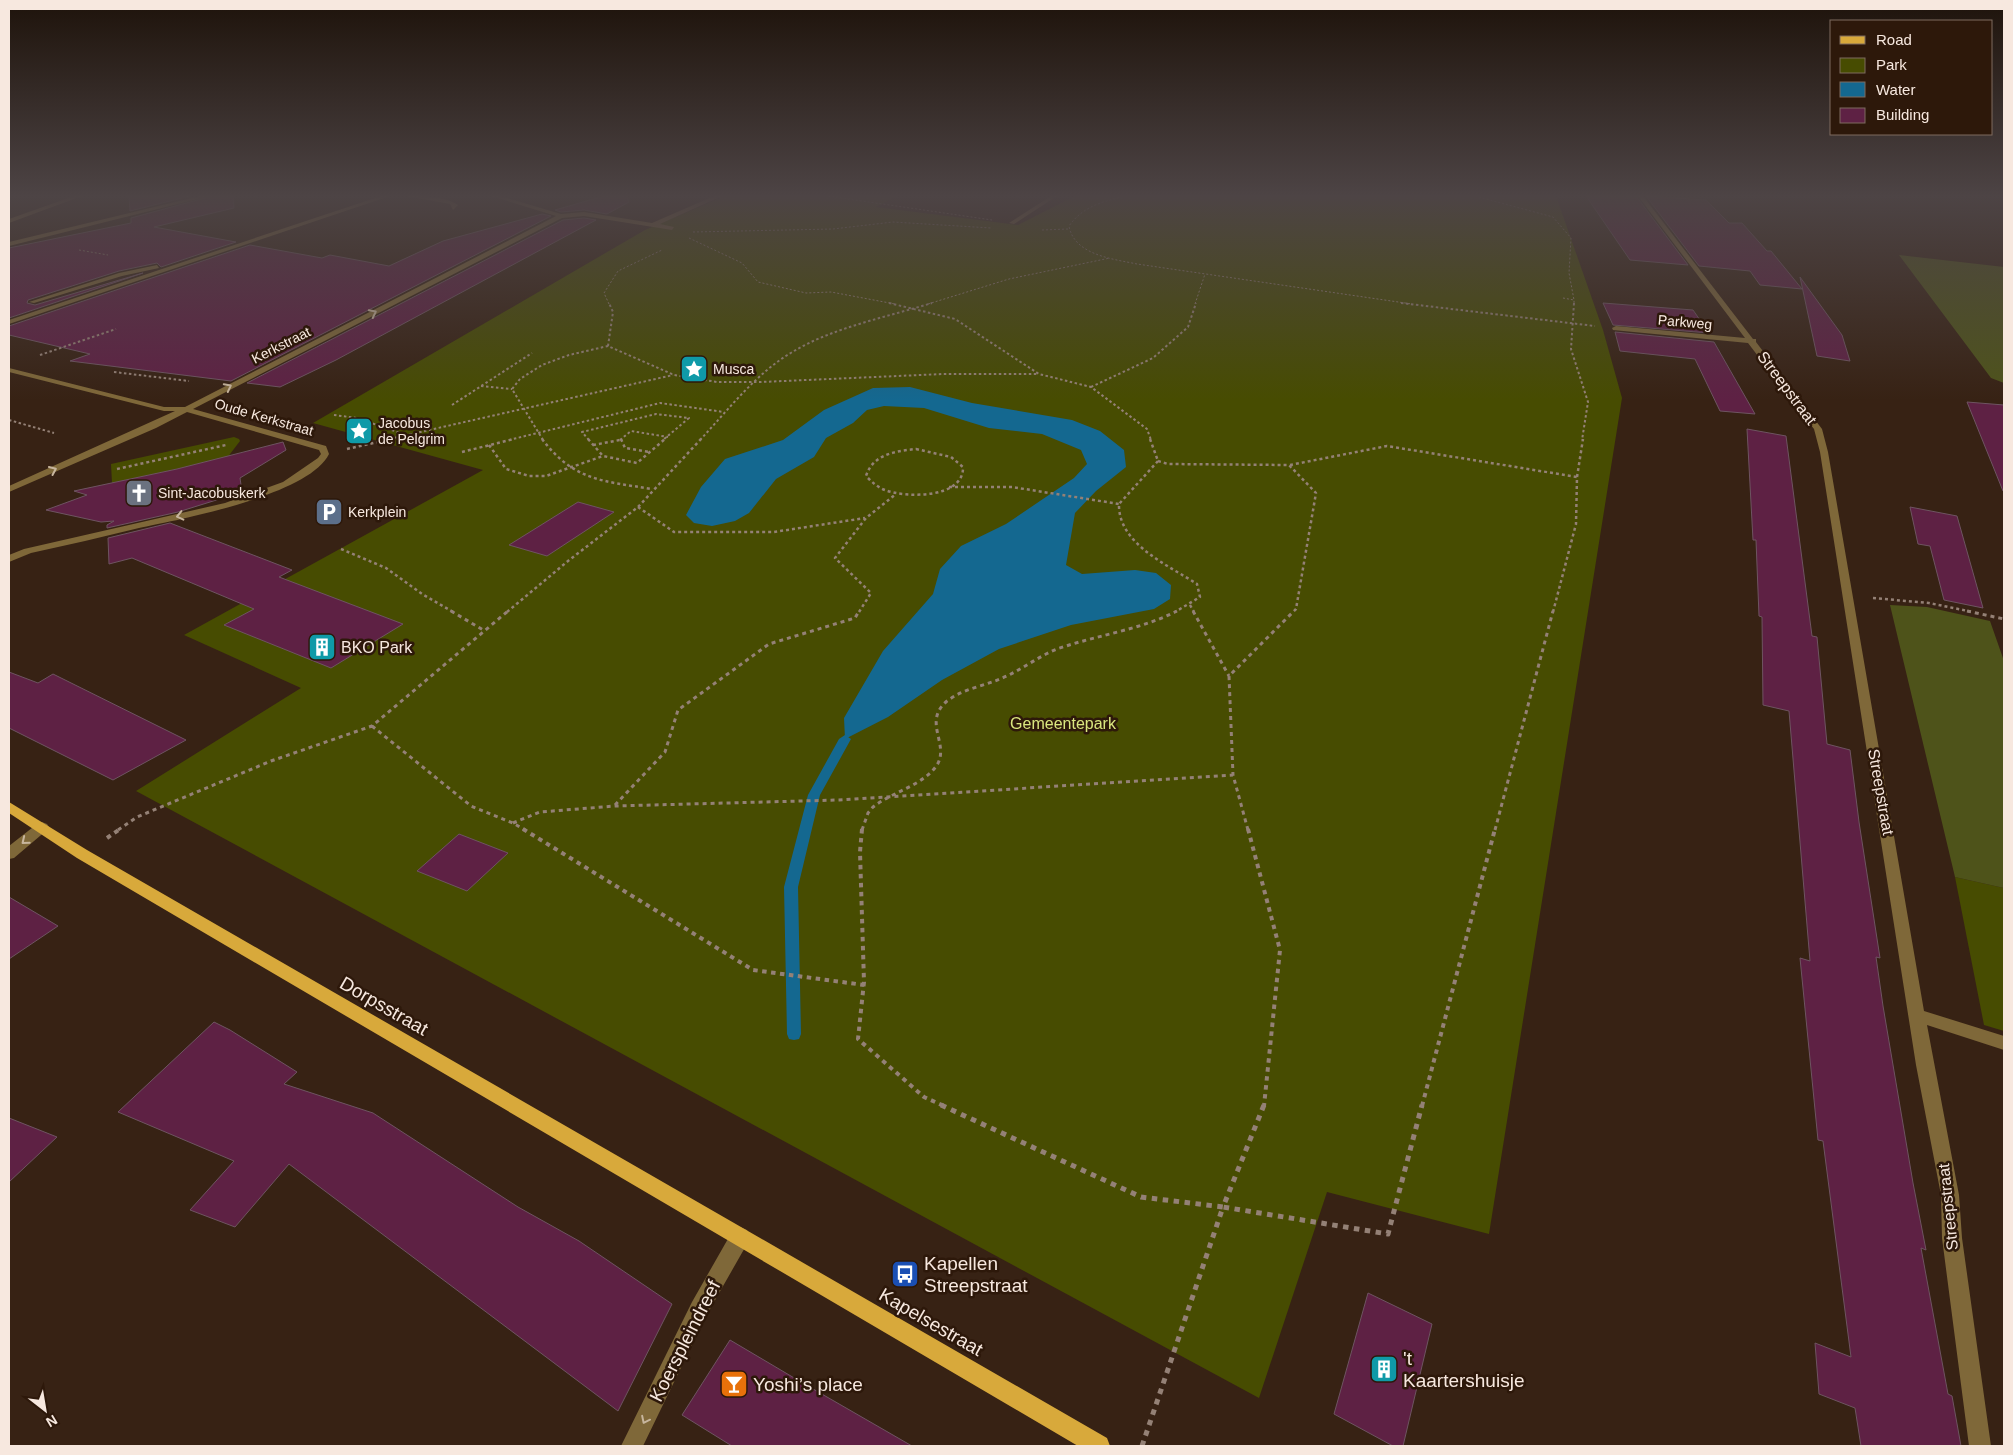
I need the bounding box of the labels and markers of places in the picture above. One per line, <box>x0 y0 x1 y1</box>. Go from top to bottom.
place icon: Musca <box>679 354 709 384</box>
place label: Musca <box>713 361 754 377</box>
place label: Jacobus de Pelgrim <box>378 415 445 447</box>
place icon: Jacobus de Pelgrim <box>344 416 374 446</box>
church icon: Sint-Jacobuskerk <box>124 478 154 508</box>
place label: Sint-Jacobuskerk <box>158 485 266 501</box>
parking icon: Kerkplein <box>314 497 344 527</box>
place label: Kerkplein <box>348 504 406 520</box>
building icon: BKO Park <box>307 632 337 662</box>
place label: BKO Park <box>341 639 413 656</box>
place label: Kapellen Streepstraat <box>924 1253 1028 1296</box>
bus stop icon: Kapellen Streepstraat <box>890 1259 920 1289</box>
place label: 't Kaartershuisje <box>1403 1348 1524 1391</box>
building icon: 't Kaartershuisje <box>1369 1354 1399 1384</box>
bar icon: Yoshi’s place <box>719 1369 749 1399</box>
place label: Yoshi’s place <box>753 1374 863 1395</box>

